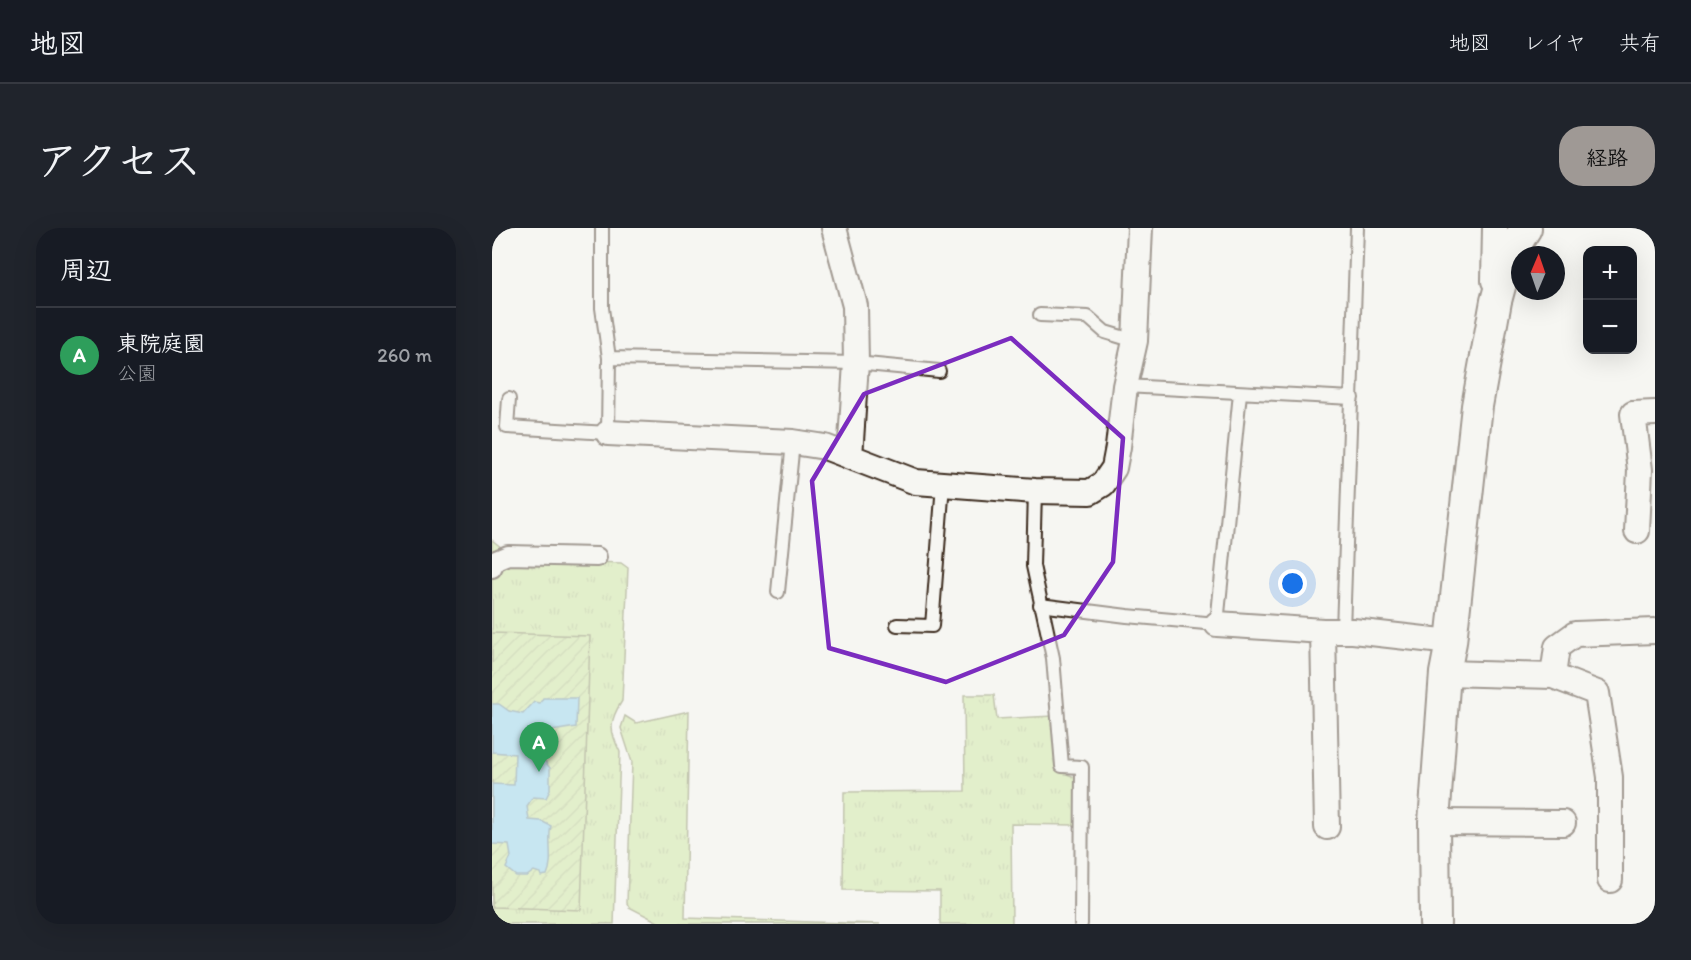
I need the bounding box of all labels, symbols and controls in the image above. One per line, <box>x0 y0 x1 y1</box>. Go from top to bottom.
text: 地図 <box>30 26 86 60</box>
text: 地図 <box>1449 30 1491 55</box>
text: レイヤ <box>1524 30 1586 55</box>
text: 共有 <box>1619 30 1661 55</box>
button: 経路 <box>1559 126 1655 186</box>
text: アクセス <box>36 135 201 186</box>
north arrow <box>1511 246 1565 300</box>
map controls <box>1583 246 1637 354</box>
button: + <box>1583 246 1637 300</box>
text: 周辺 <box>60 254 112 286</box>
button: − <box>1583 300 1637 354</box>
text: 東院庭園 <box>117 330 205 357</box>
text: A <box>73 343 86 367</box>
text: 260 m <box>377 343 432 367</box>
text: 公園 <box>117 361 157 385</box>
your location <box>1278 569 1307 598</box>
pin: A <box>520 722 558 772</box>

